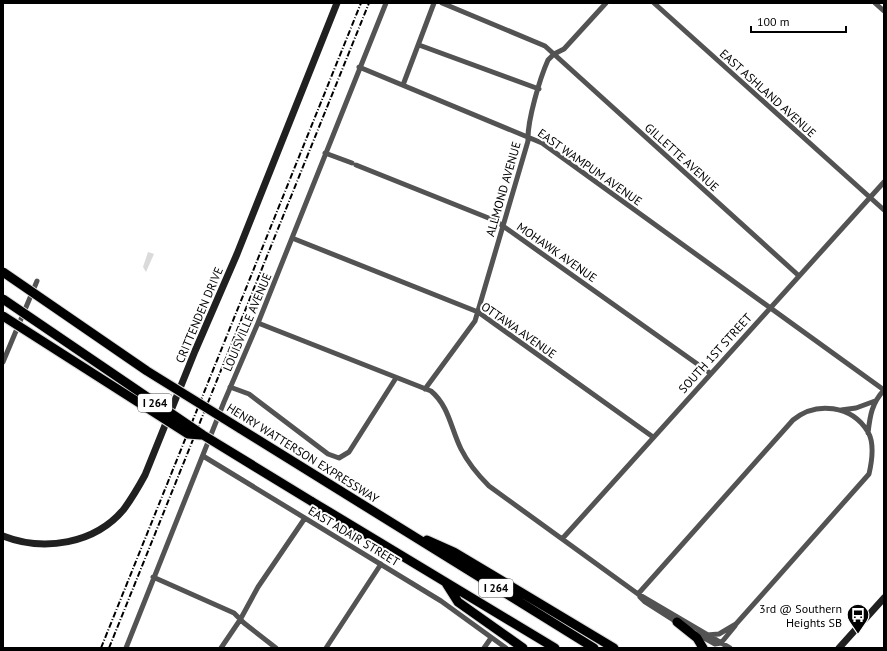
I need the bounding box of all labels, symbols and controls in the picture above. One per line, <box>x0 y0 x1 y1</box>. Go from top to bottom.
scale bar <box>751 8 846 34</box>
text: 100 m <box>757 14 790 29</box>
street label: EAST ASHLAND AVENUE <box>717 46 819 140</box>
street label: GILLETTE AVENUE <box>642 120 722 194</box>
street label: EAST WAMPUM AVENUE <box>535 125 645 209</box>
street label: ALLMOND AVENUE <box>482 140 524 238</box>
street label: MOHAWK AVENUE <box>514 219 600 285</box>
street label: CRITTENDEN DRIVE <box>172 265 226 365</box>
street label: LOUISVILLE AVENUE <box>220 271 274 373</box>
street label: OTTAWA AVENUE <box>479 299 559 361</box>
street label: SOUTH 1ST STREET <box>675 310 755 396</box>
road number: I 264 <box>138 394 172 412</box>
street label: HENRY WATTERSON EXPRESSWAY <box>224 400 382 506</box>
street label: EAST ADAIR STREET <box>306 503 403 569</box>
road number: I 264 <box>479 579 513 597</box>
place label: 3rd @ Southern Heights SB <box>759 601 842 630</box>
bus stop icon: 3rd @ Southern Heights SB <box>845 602 871 635</box>

